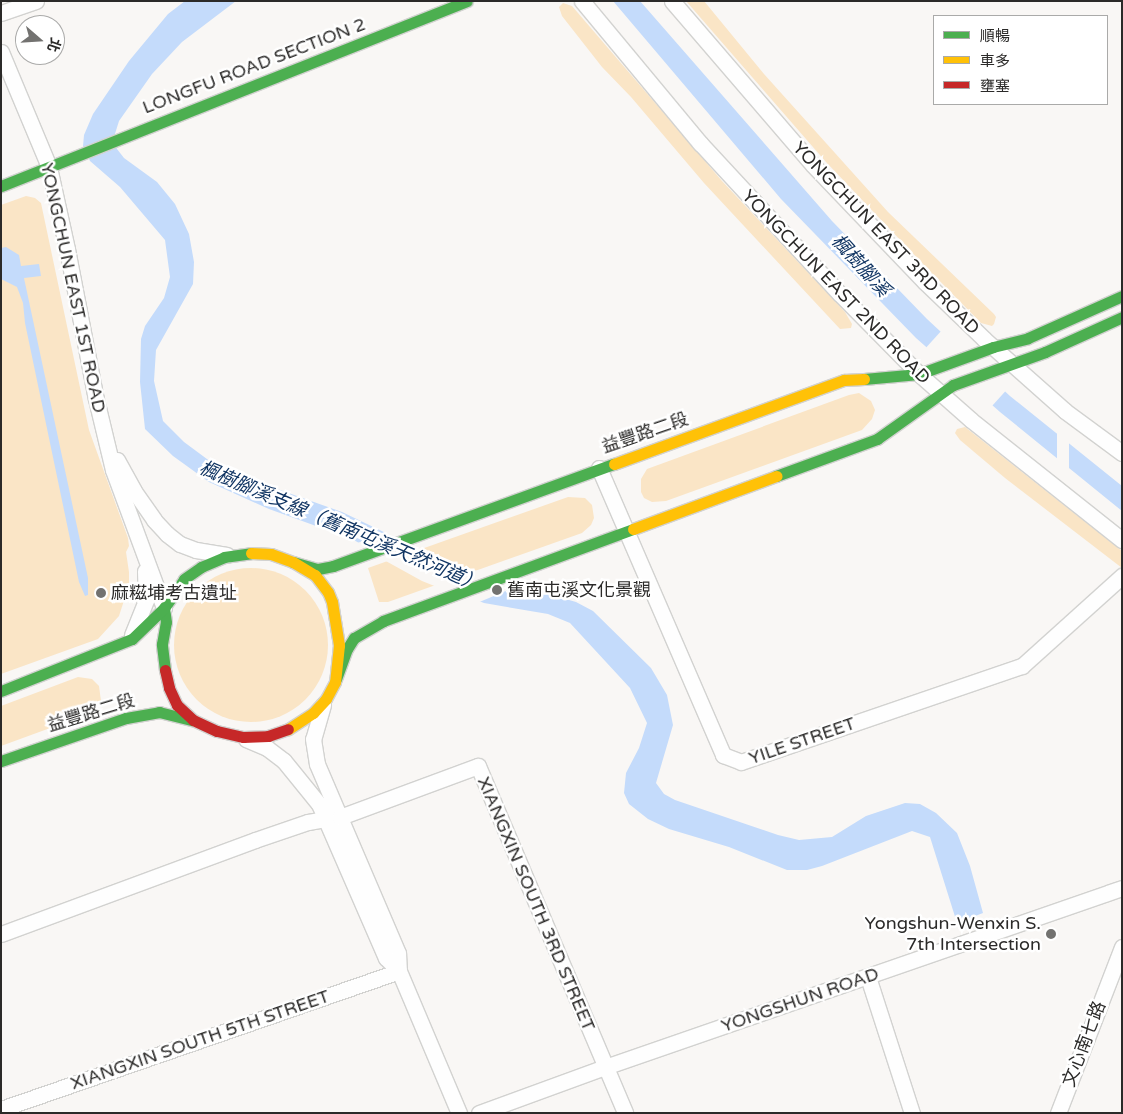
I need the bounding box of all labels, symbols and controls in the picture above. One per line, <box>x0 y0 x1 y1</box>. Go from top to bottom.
street label: LONGFU ROAD SECTION 2 <box>139 13 369 119</box>
north arrow <box>15 15 65 65</box>
legend <box>933 15 1108 105</box>
text: 順暢 <box>980 27 1010 45</box>
text: 北 <box>43 35 64 54</box>
text: 車多 <box>980 52 1010 70</box>
text: 壅塞 <box>980 77 1010 95</box>
street label: YONGCHUN EAST 3RD ROAD <box>788 137 984 339</box>
street label: YONGCHUN EAST 1ST ROAD <box>36 161 110 415</box>
street label: YONGCHUN EAST 2ND ROAD <box>737 185 935 389</box>
water label: 楓樹腳溪 <box>826 230 894 302</box>
street label: 益豐路二段 <box>599 408 691 458</box>
water label: 楓樹腳溪支線（舊南屯溪天然河道） <box>196 457 484 597</box>
place label: 舊南屯溪文化景觀 <box>507 579 651 601</box>
place label: 麻糍埔考古遺址 <box>111 582 237 604</box>
marker: 舊南屯溪文化景觀 <box>491 584 503 596</box>
marker: 麻糍埔考古遺址 <box>95 587 107 599</box>
street label: 益豐路二段 <box>45 690 137 736</box>
street label: YILE STREET <box>746 713 858 769</box>
street label: XIANGXIN SOUTH 3RD STREET <box>473 774 599 1034</box>
place label: Yongshun-Wenxin S. 7th Intersection <box>865 913 1041 956</box>
marker: Yongshun-Wenxin S. 7th Intersection <box>1045 928 1057 940</box>
street label: YONGSHUN ROAD <box>718 963 882 1037</box>
street label: XIANGXIN SOUTH 5TH STREET <box>68 985 332 1095</box>
street label: 文心南七路 <box>1058 998 1110 1090</box>

